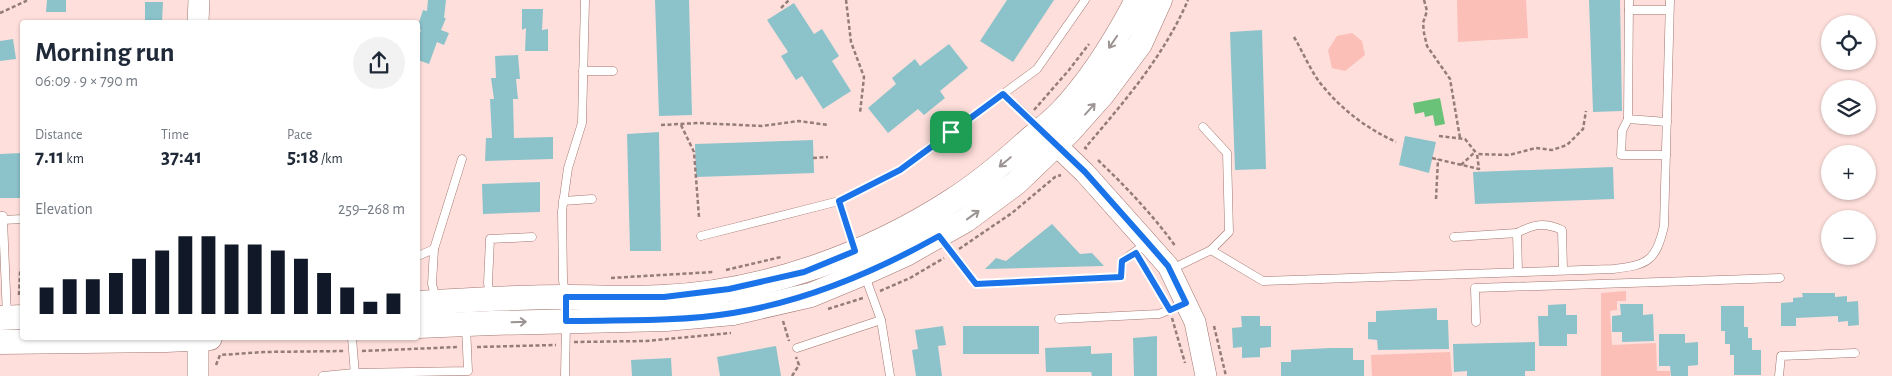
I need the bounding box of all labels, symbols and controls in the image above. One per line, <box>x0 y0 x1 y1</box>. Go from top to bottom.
map controls <box>1821 15 1876 265</box>
button: locate <box>1821 15 1876 70</box>
one-way arrow <box>1108 35 1118 49</box>
button: share <box>353 37 405 89</box>
text: Morning run <box>35 39 175 67</box>
text: 06:09 · 9 × 790 m <box>35 73 138 89</box>
button: layers <box>1821 80 1876 135</box>
one-way arrow <box>1084 103 1095 116</box>
pin <box>930 111 972 153</box>
icon: arrive <box>937 118 965 146</box>
text: Distance <box>35 128 82 142</box>
text: Time <box>161 128 189 142</box>
text: Pace <box>287 128 312 142</box>
button: + <box>1821 145 1876 200</box>
text: 7.11 <box>35 146 64 167</box>
text: 37:41 <box>161 146 202 167</box>
text: 5:18 <box>287 146 319 167</box>
text: km <box>64 152 84 166</box>
text: /km <box>319 152 343 166</box>
one-way arrow <box>998 156 1011 167</box>
text: Elevation <box>35 201 93 217</box>
text: 259–268 m <box>338 201 405 217</box>
one-way arrow <box>966 210 980 220</box>
button: − <box>1821 210 1876 265</box>
one-way arrow <box>510 317 526 327</box>

